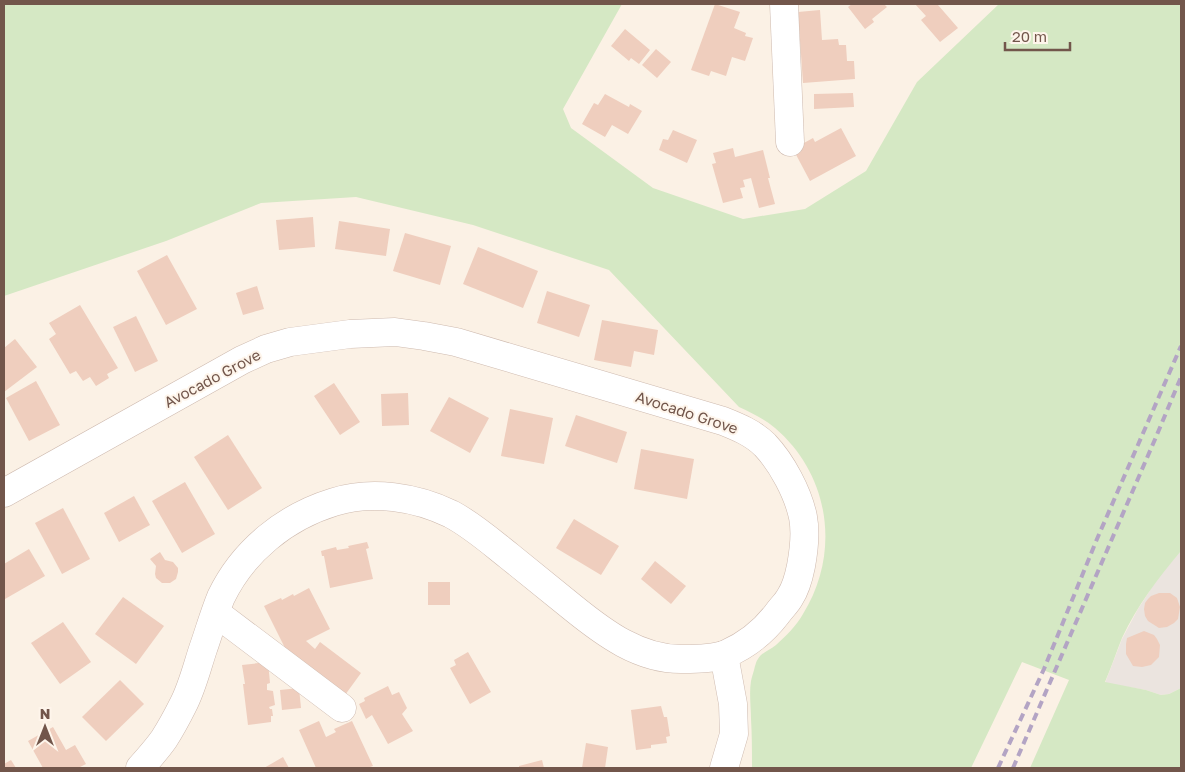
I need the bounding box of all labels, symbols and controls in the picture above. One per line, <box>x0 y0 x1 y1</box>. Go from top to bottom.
scale bar <box>1005 20 1070 52</box>
text: 20 m <box>1012 27 1047 45</box>
street label: Avocado Grove <box>161 345 264 411</box>
street label: Avocado Grove <box>634 387 741 437</box>
north arrow <box>20 702 70 752</box>
text: N <box>40 705 50 722</box>

